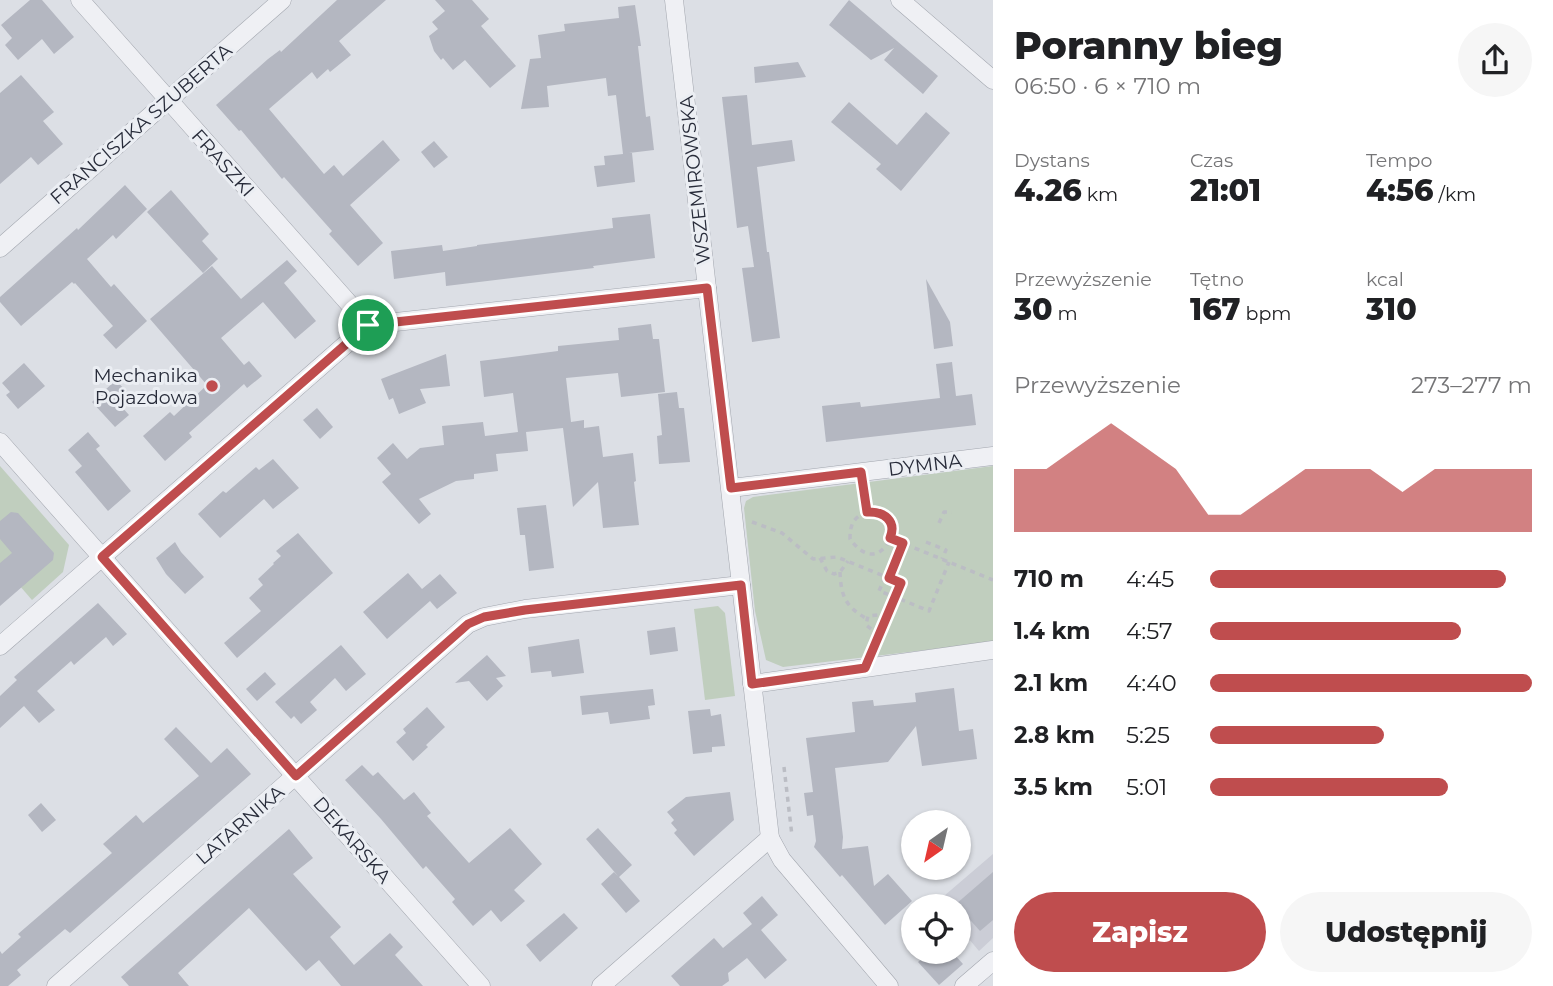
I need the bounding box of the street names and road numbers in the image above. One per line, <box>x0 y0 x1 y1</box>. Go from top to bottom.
street label: FRANCISZKA SZUBERTA <box>45 39 237 209</box>
street label: WSZEMIROWSKA <box>675 94 715 266</box>
street label: FRASZKI <box>187 125 259 201</box>
street label: DYMNA <box>887 449 964 481</box>
street label: LATARNIKA <box>191 780 289 870</box>
street label: DEKARSKA <box>308 792 396 888</box>

